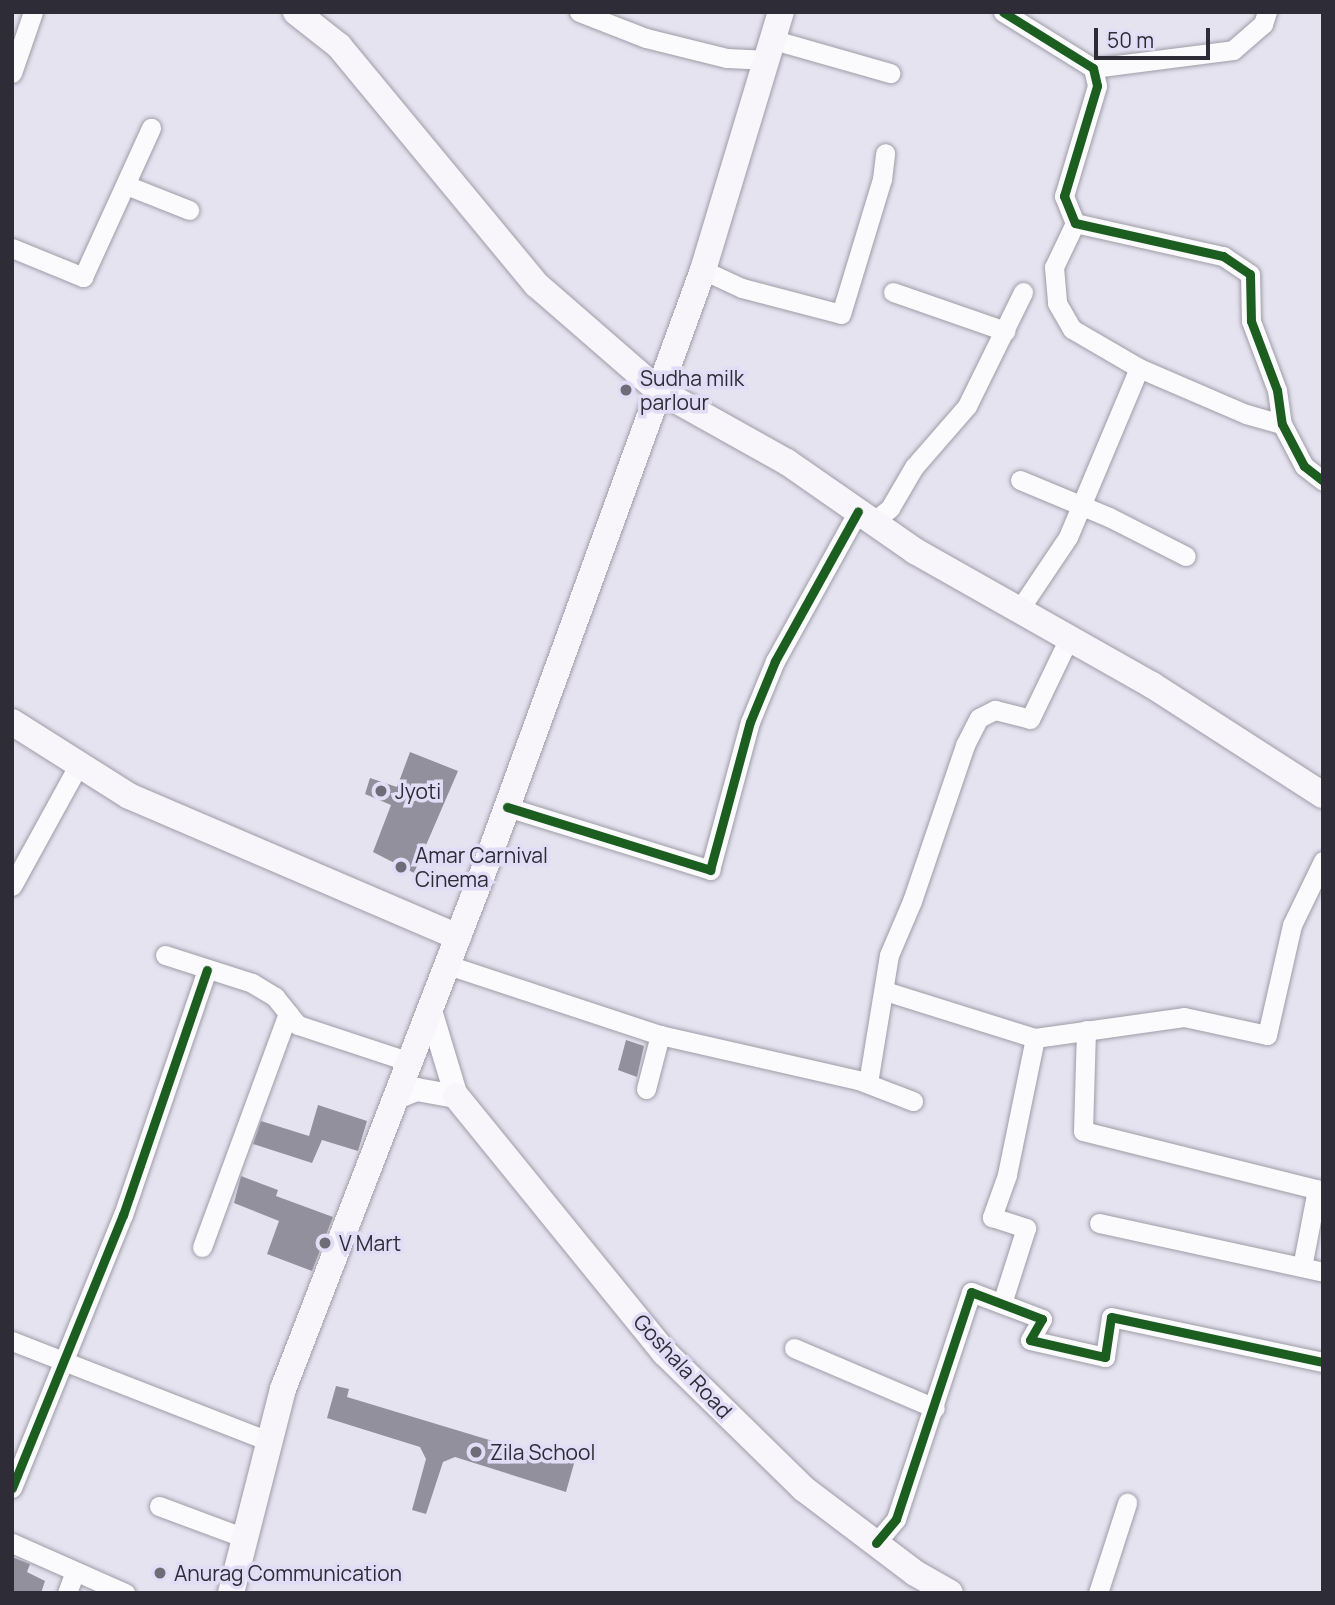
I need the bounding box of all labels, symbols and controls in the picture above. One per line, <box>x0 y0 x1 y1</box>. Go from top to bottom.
scale bar <box>1097 14 1212 58</box>
text: 50 m <box>1107 26 1154 54</box>
place label: Sudha milk parlour <box>640 365 744 415</box>
marker: Sudha milk parlour <box>618 382 634 398</box>
place label: Jyoti <box>395 778 441 804</box>
marker: Jyoti <box>373 783 389 799</box>
place label: Amar Carnival Cinema <box>415 842 548 892</box>
marker: Amar Carnival Cinema <box>393 859 409 875</box>
place label: V Mart <box>339 1230 401 1256</box>
marker: V Mart <box>317 1235 333 1251</box>
street label: Goshala Road <box>628 1309 738 1423</box>
place label: Zila School <box>490 1439 595 1465</box>
marker: Zila School <box>468 1444 484 1460</box>
place label: Anurag Communication <box>174 1560 402 1586</box>
marker: Anurag Communication <box>152 1565 168 1581</box>

